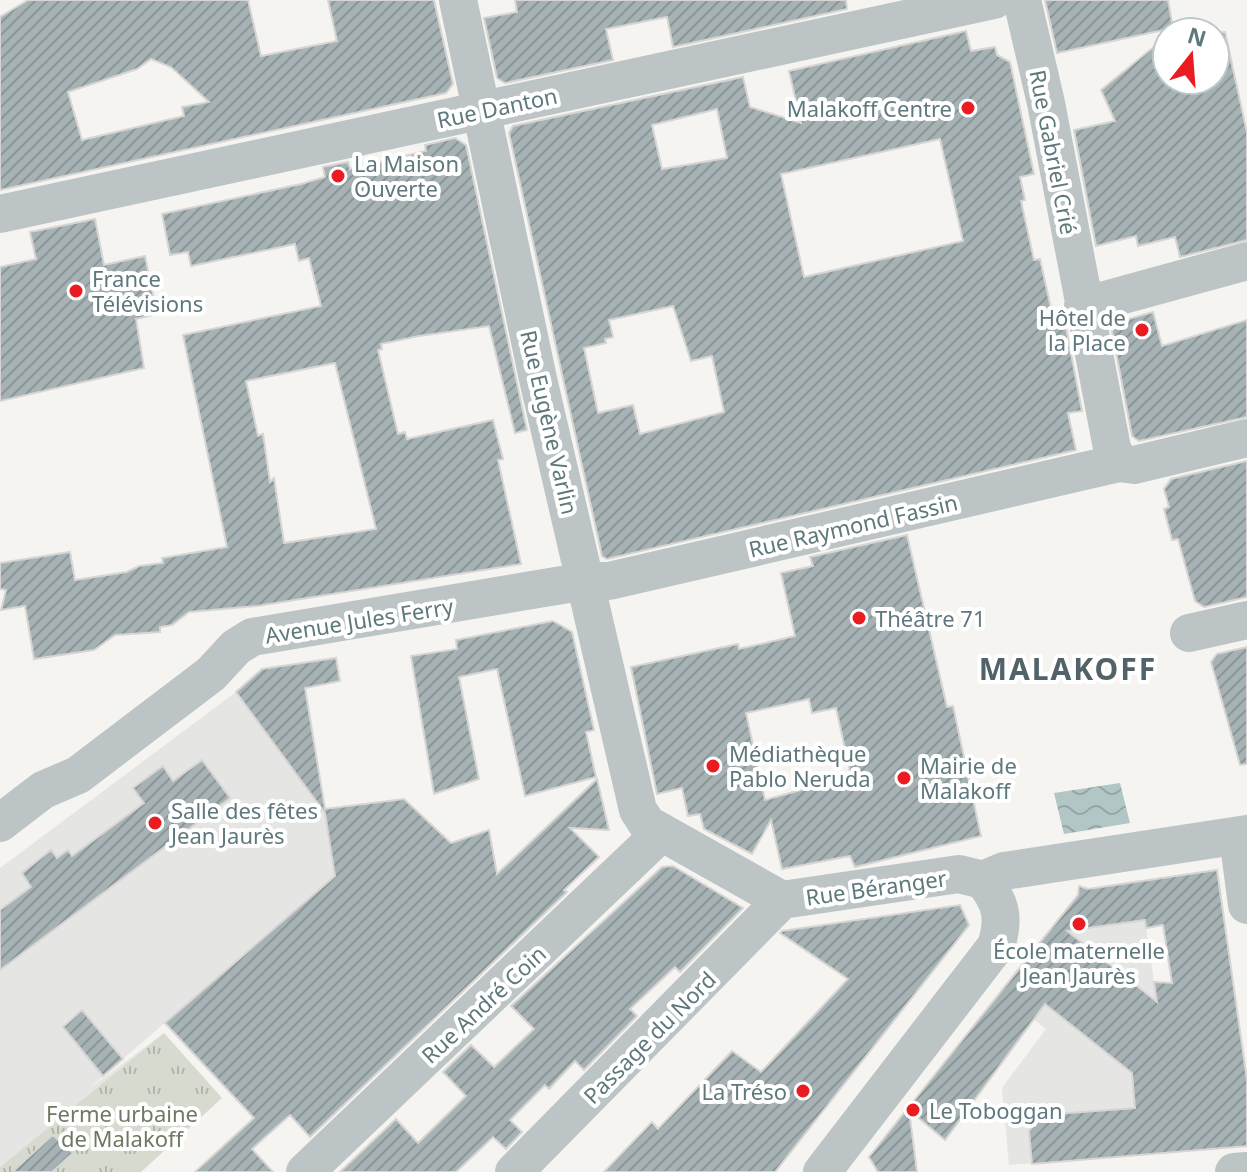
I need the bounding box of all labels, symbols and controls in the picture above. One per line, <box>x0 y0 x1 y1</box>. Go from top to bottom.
north arrow <box>1151 16 1231 96</box>
text: N <box>1184 19 1210 53</box>
street label: Rue Gabriel Crié <box>1023 67 1085 237</box>
street label: Rue Danton <box>434 80 560 134</box>
place label: Malakoff Centre <box>787 93 952 123</box>
marker: Malakoff Centre <box>959 99 977 117</box>
place label: La Maison Ouverte <box>354 148 459 203</box>
marker: La Maison Ouverte <box>329 167 347 185</box>
place label: France Télévisions <box>92 263 203 318</box>
marker: France Télévisions <box>67 282 85 300</box>
place label: Hôtel de la Place <box>1039 302 1126 357</box>
marker: Hôtel de la Place <box>1133 321 1151 339</box>
street label: Rue Eugène Varlin <box>514 327 586 517</box>
street label: Rue Raymond Fassin <box>746 486 960 564</box>
street label: Avenue Jules Ferry <box>263 590 456 650</box>
place label: Théâtre 71 <box>875 603 985 633</box>
marker: Théâtre 71 <box>850 609 868 627</box>
district label: MALAKOFF <box>979 648 1157 689</box>
place label: Médiathèque Pablo Neruda <box>729 738 871 793</box>
place label: Mairie de Malakoff <box>920 750 1017 805</box>
marker: Médiathèque Pablo Neruda <box>704 757 722 775</box>
marker: Mairie de Malakoff <box>895 769 913 787</box>
place label: Salle des fêtes Jean Jaurès <box>169 795 318 850</box>
marker: Salle des fêtes Jean Jaurès <box>146 814 164 832</box>
street label: Rue Béranger <box>804 862 948 912</box>
marker: École maternelle Jean Jaurès <box>1070 915 1088 933</box>
place label: École maternelle Jean Jaurès <box>993 935 1165 990</box>
street label: Rue André Coin <box>414 939 552 1069</box>
street label: Passage du Nord <box>576 964 722 1110</box>
place label: La Tréso <box>701 1076 787 1106</box>
marker: La Tréso <box>794 1082 812 1100</box>
place label: Le Toboggan <box>929 1095 1063 1125</box>
park label: Ferme urbaine de Malakoff <box>46 1098 198 1153</box>
marker: Le Toboggan <box>904 1101 922 1119</box>

